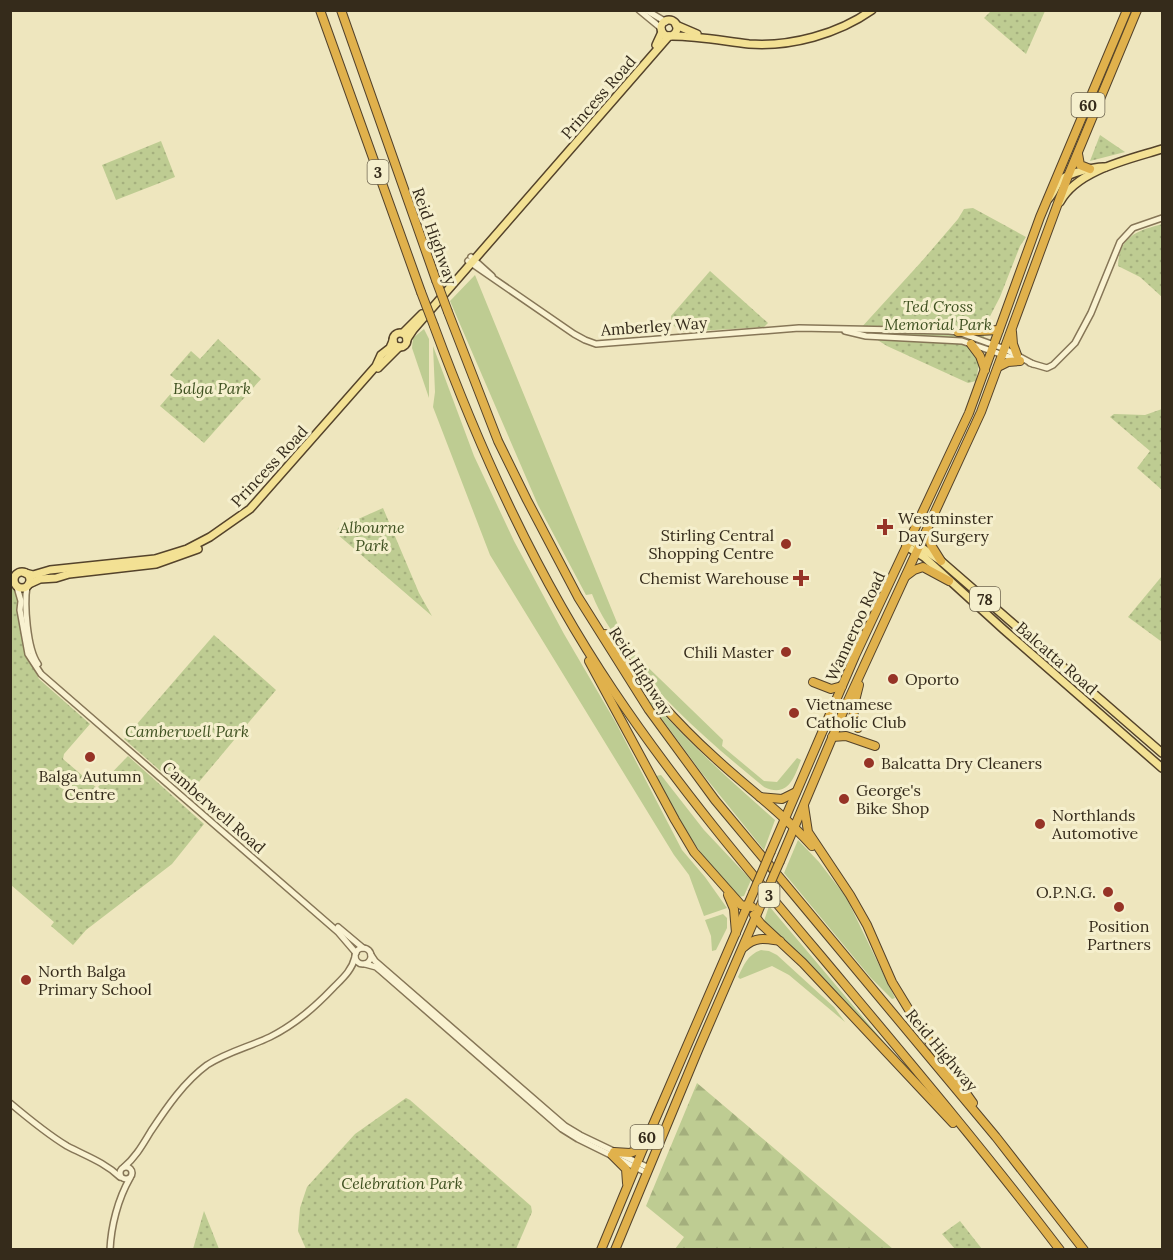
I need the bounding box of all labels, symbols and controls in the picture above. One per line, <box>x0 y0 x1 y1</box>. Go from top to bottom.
street label: Princess Road <box>556 51 640 143</box>
road number: 60 <box>1072 93 1104 117</box>
road number: 3 <box>368 160 388 184</box>
street label: Reid Highway <box>408 185 462 288</box>
park label: Ted Cross Memorial Park <box>884 296 992 334</box>
street label: Amberley Way <box>599 312 708 340</box>
park label: Balga Park <box>173 378 251 398</box>
street label: Princess Road <box>226 421 312 511</box>
place label: Westminster Day Surgery <box>898 508 993 546</box>
park label: Albourne Park <box>338 517 405 555</box>
marker: Westminster Day Surgery <box>876 518 894 536</box>
place label: Stirling Central Shopping Centre <box>649 525 774 563</box>
marker: Stirling Central Shopping Centre <box>779 537 793 551</box>
place label: Chemist Warehouse <box>639 568 789 588</box>
street label: Wanneroo Road <box>821 568 889 684</box>
marker: Chemist Warehouse <box>794 571 808 585</box>
road number: 78 <box>970 587 1000 611</box>
street label: Balcatta Road <box>1012 617 1102 699</box>
street label: Reid Highway <box>605 623 677 720</box>
place label: Chili Master <box>684 642 774 662</box>
marker: Chili Master <box>779 645 793 659</box>
place label: Oporto <box>905 669 959 689</box>
marker: Oporto <box>886 672 900 686</box>
place label: Vietnamese Catholic Club <box>805 694 906 732</box>
marker: Vietnamese Catholic Club <box>787 706 801 720</box>
park label: Camberwell Park <box>125 721 249 741</box>
marker: Balga Autumn Centre <box>83 750 97 764</box>
place label: Balcatta Dry Cleaners <box>881 753 1042 773</box>
marker: Balcatta Dry Cleaners <box>862 756 876 770</box>
street label: Camberwell Road <box>158 757 270 858</box>
place label: Balga Autumn Centre <box>38 766 142 804</box>
place label: George's Bike Shop <box>856 780 929 818</box>
marker: George's Bike Shop <box>837 792 851 806</box>
place label: Northlands Automotive <box>1051 805 1138 843</box>
marker: Northlands Automotive <box>1033 817 1047 831</box>
place label: O.P.N.G. <box>1036 882 1096 902</box>
road number: 3 <box>758 883 780 907</box>
marker: O.P.N.G. <box>1101 885 1115 899</box>
marker: Position Partners <box>1112 900 1126 914</box>
place label: Position Partners <box>1087 916 1151 954</box>
place label: North Balga Primary School <box>38 961 152 999</box>
marker: North Balga Primary School <box>19 973 33 987</box>
street label: Reid Highway <box>902 1005 983 1096</box>
road number: 60 <box>630 1125 664 1149</box>
park label: Celebration Park <box>341 1173 463 1193</box>

